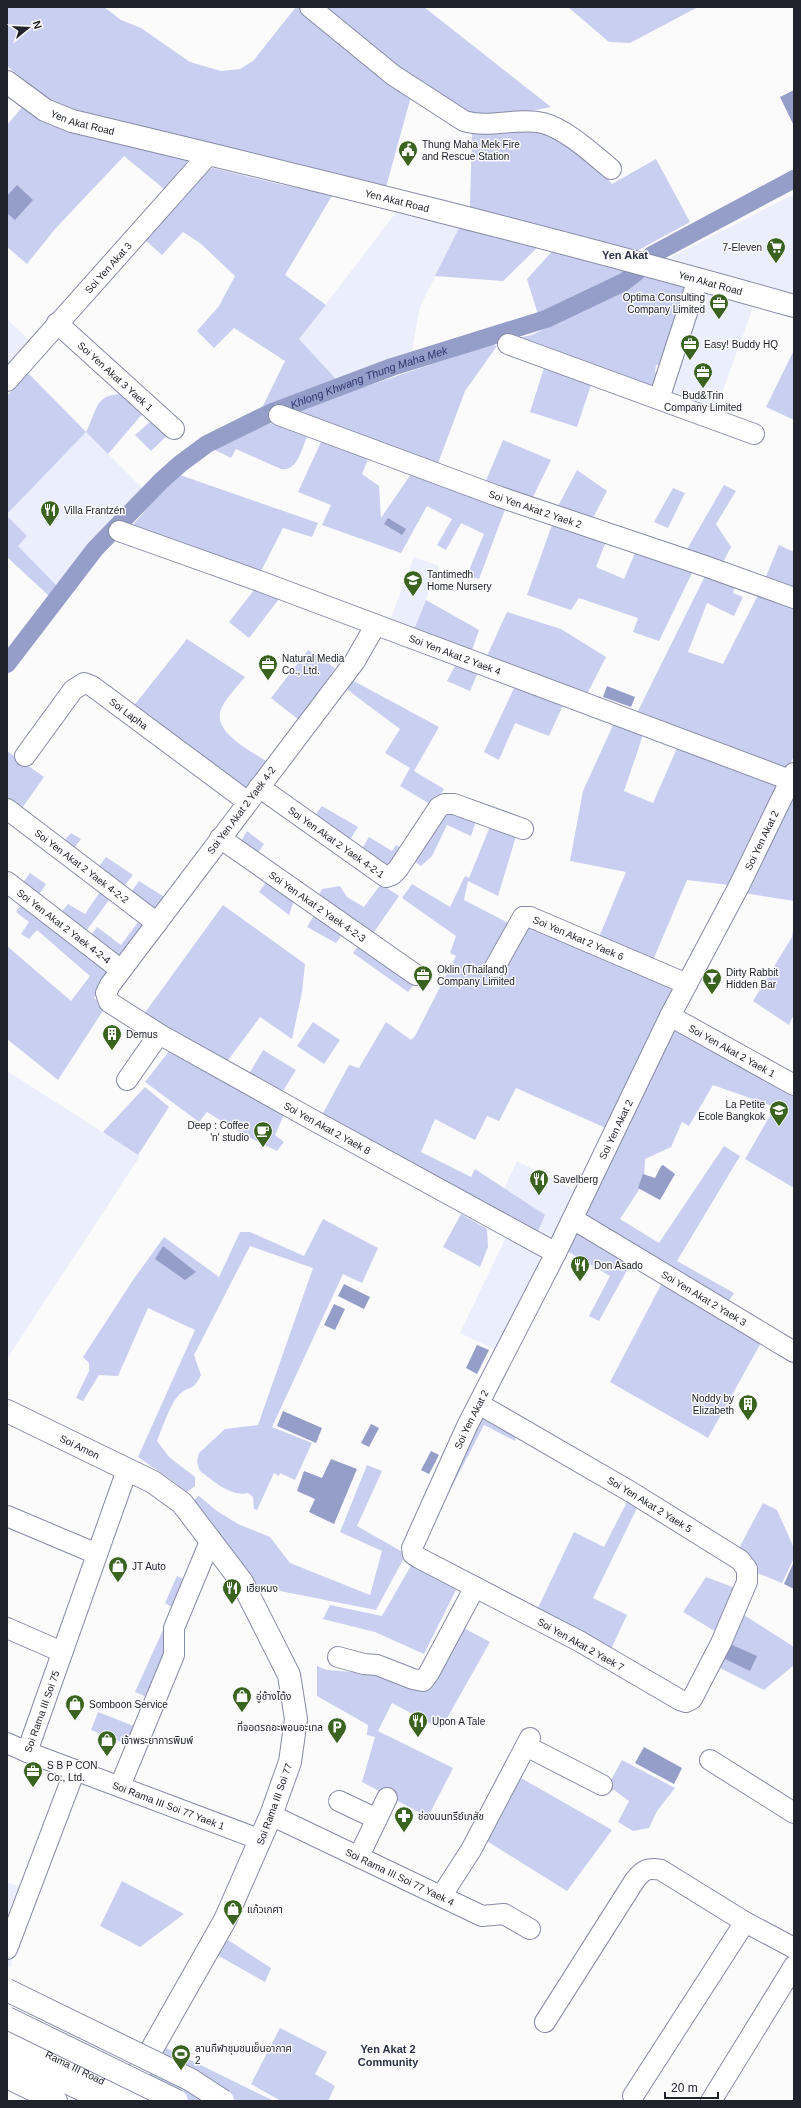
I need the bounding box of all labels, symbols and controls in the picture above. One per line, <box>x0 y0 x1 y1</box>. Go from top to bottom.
north arrow <box>8 8 48 48</box>
text: N <box>31 19 44 31</box>
street label: Yen Akat Road <box>49 108 116 137</box>
public building icon: Thung Maha Mek Fire and Rescue Station <box>397 139 419 167</box>
place label: Thung Maha Mek Fire and Rescue Station <box>422 139 520 162</box>
street label: Yen Akat Road <box>364 188 430 214</box>
supermarket icon: 7-Eleven <box>765 236 787 264</box>
street label: Soi Yen Akat 3 <box>83 240 134 296</box>
place label: 7-Eleven <box>723 242 762 253</box>
district label: Yen Akat <box>602 249 648 261</box>
street label: Yen Akat Road <box>677 269 744 297</box>
place label: Optima Consulting Company Limited <box>623 292 705 315</box>
office icon: Optima Consulting Company Limited <box>708 292 730 320</box>
office icon: Easy! Buddy HQ <box>679 333 701 361</box>
place label: Easy! Buddy HQ <box>704 339 778 350</box>
street label: Soi Yen Akat 3 Yaek 1 <box>75 340 155 414</box>
water label: Khlong Khwang Thung Maha Mek <box>289 344 449 411</box>
office icon: Bud&Trin Company Limited <box>692 361 714 389</box>
place label: Bud&Trin Company Limited <box>664 390 742 413</box>
street label: Soi Yen Akat 2 Yaek 2 <box>487 488 584 530</box>
restaurant icon: Villa Frantzén <box>39 499 61 527</box>
place label: Villa Frantzén <box>64 505 125 516</box>
school or university icon: Tantimedh Home Nursery <box>402 569 424 597</box>
place label: Tantimedh Home Nursery <box>427 569 491 592</box>
street label: Soi Yen Akat 2 Yaek 4 <box>407 633 503 677</box>
office icon: Natural Media Co., Ltd. <box>257 653 279 681</box>
place label: Natural Media Co., Ltd. <box>282 653 345 676</box>
street label: Soi Lapha <box>107 696 150 732</box>
street label: Soi Yen Akat 2 Yaek 4-2 <box>205 764 278 856</box>
street label: Soi Yen Akat 2 Yaek 4-2-1 <box>286 804 387 880</box>
street label: Soi Yen Akat 2 <box>743 809 781 872</box>
street label: Soi Yen Akat 2 Yaek 4-2-2 <box>32 827 131 906</box>
street label: Soi Yen Akat 2 Yaek 4-2-3 <box>267 869 368 944</box>
street label: Soi Yen Akat 2 Yaek 4-2-4 <box>15 887 113 966</box>
street label: Soi Yen Akat 2 Yaek 6 <box>531 914 626 963</box>
office icon: Oklin (Thailand) Company Limited <box>412 964 434 992</box>
place label: Oklin (Thailand) Company Limited <box>437 964 515 987</box>
bar icon: Dirty Rabbit Hidden Bar <box>701 967 723 995</box>
place label: Dirty Rabbit Hidden Bar <box>726 967 778 990</box>
street label: Soi Yen Akat 2 Yaek 1 <box>686 1022 777 1080</box>
building icon: Demus <box>101 1023 123 1051</box>
place label: Demus <box>126 1029 158 1040</box>
street label: Soi Yen Akat 2 <box>597 1098 635 1161</box>
place label: La Petite Ecole Bangkok <box>698 1099 766 1122</box>
school or university icon: La Petite Ecole Bangkok <box>768 1099 790 1127</box>
street label: Soi Yen Akat 2 Yaek 8 <box>282 1100 373 1157</box>
place label: Deep : Coffee 'n' studio <box>187 1120 249 1143</box>
cafe icon: Deep : Coffee 'n' studio <box>252 1120 274 1148</box>
restaurant icon: Savelberg <box>528 1168 550 1196</box>
place label: Savelberg <box>553 1174 598 1185</box>
restaurant icon: Don Asado <box>569 1254 591 1282</box>
place label: Don Asado <box>594 1260 643 1271</box>
street label: Soi Yen Akat 2 Yaek 3 <box>659 1268 749 1328</box>
street label: Soi Yen Akat 2 <box>452 1388 491 1451</box>
place label: Noddy by Elizabeth <box>692 1393 734 1416</box>
building icon: Noddy by Elizabeth <box>737 1393 759 1421</box>
street label: Soi Amon <box>58 1433 101 1461</box>
street label: Soi Yen Akat 2 Yaek 5 <box>605 1474 694 1535</box>
shop icon: JT Auto <box>107 1555 129 1583</box>
place label: JT Auto <box>132 1561 166 1572</box>
restaurant icon: เฮียหมง <box>221 1577 243 1605</box>
place label: เฮียหมง <box>246 1583 278 1594</box>
street label: Soi Yen Akat 2 Yaek 7 <box>535 1616 626 1673</box>
street label: Soi Rama III Soi 75 <box>22 1669 62 1754</box>
shop icon: อู่ช้างโต้ง <box>231 1685 253 1713</box>
place label: อู่ช้างโต้ง <box>256 1690 291 1703</box>
shop icon: Somboon Service <box>64 1693 86 1721</box>
place label: Somboon Service <box>89 1699 168 1710</box>
restaurant icon: Upon A Tale <box>407 1710 429 1738</box>
parking icon: ที่จอดรถอะพอนอะเทล <box>326 1716 348 1744</box>
place label: Upon A Tale <box>432 1716 486 1727</box>
place label: ที่จอดรถอะพอนอะเทล <box>237 1720 323 1733</box>
shop icon: เจ้าพระยาการพิมพ์ <box>96 1729 118 1757</box>
place label: เจ้าพระยาการพิมพ์ <box>121 1735 193 1746</box>
office icon: S B P CON Co., Ltd. <box>22 1760 44 1788</box>
place label: S B P CON Co., Ltd. <box>47 1760 97 1783</box>
street label: Soi Rama III Soi 77 <box>255 1761 295 1847</box>
street label: Soi Rama III Soi 77 Yaek 1 <box>111 1780 227 1832</box>
pharmacy icon: ช่องนนทรีย์เภสัช <box>393 1805 415 1833</box>
place label: ช่องนนทรีย์เภสัช <box>418 1810 484 1822</box>
street label: Soi Rama III Soi 77 Yaek 4 <box>344 1846 456 1908</box>
shop icon: แก้วเกศา <box>222 1898 244 1926</box>
place label: แก้วเกศา <box>247 1904 283 1915</box>
place label: ลานกีฬาชุมชนเย็นอากาศ 2 <box>195 2042 292 2066</box>
sports icon: ลานกีฬาชุมชนเย็นอากาศ 2 <box>170 2043 192 2071</box>
district label: Yen Akat 2 Community <box>358 2043 419 2068</box>
street label: Rama III Road <box>44 2049 106 2087</box>
scale bar <box>665 2074 718 2100</box>
text: 20 m <box>671 2081 698 2095</box>

